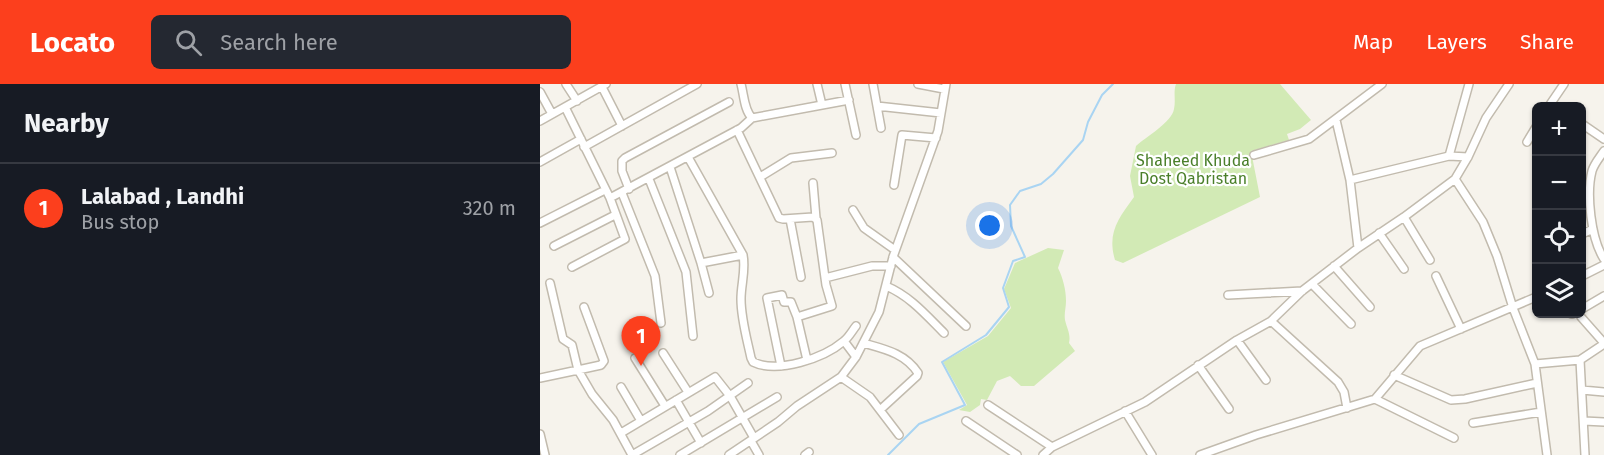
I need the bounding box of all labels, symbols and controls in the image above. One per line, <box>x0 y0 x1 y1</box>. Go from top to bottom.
search box <box>151 15 571 69</box>
text: Locato <box>30 26 115 59</box>
icon: search <box>172 26 205 59</box>
text: Search here <box>220 29 338 56</box>
text: Map <box>1353 29 1393 55</box>
text: Layers <box>1426 29 1487 55</box>
text: Share <box>1520 29 1574 55</box>
map controls <box>1532 102 1586 318</box>
button: + <box>1532 102 1586 156</box>
text: Nearby <box>24 108 109 139</box>
park label: Shaheed Khuda Dost Qabristan <box>1136 151 1250 188</box>
button: − <box>1532 156 1586 210</box>
text: Lalabad , Landhi <box>81 183 244 210</box>
text: 1 <box>39 196 48 220</box>
text: 320 m <box>463 196 516 220</box>
text: Bus stop <box>81 210 159 234</box>
button: locate <box>1532 210 1586 264</box>
your location <box>975 211 1004 240</box>
button: layers <box>1532 264 1586 318</box>
pin: 1 <box>622 316 660 366</box>

